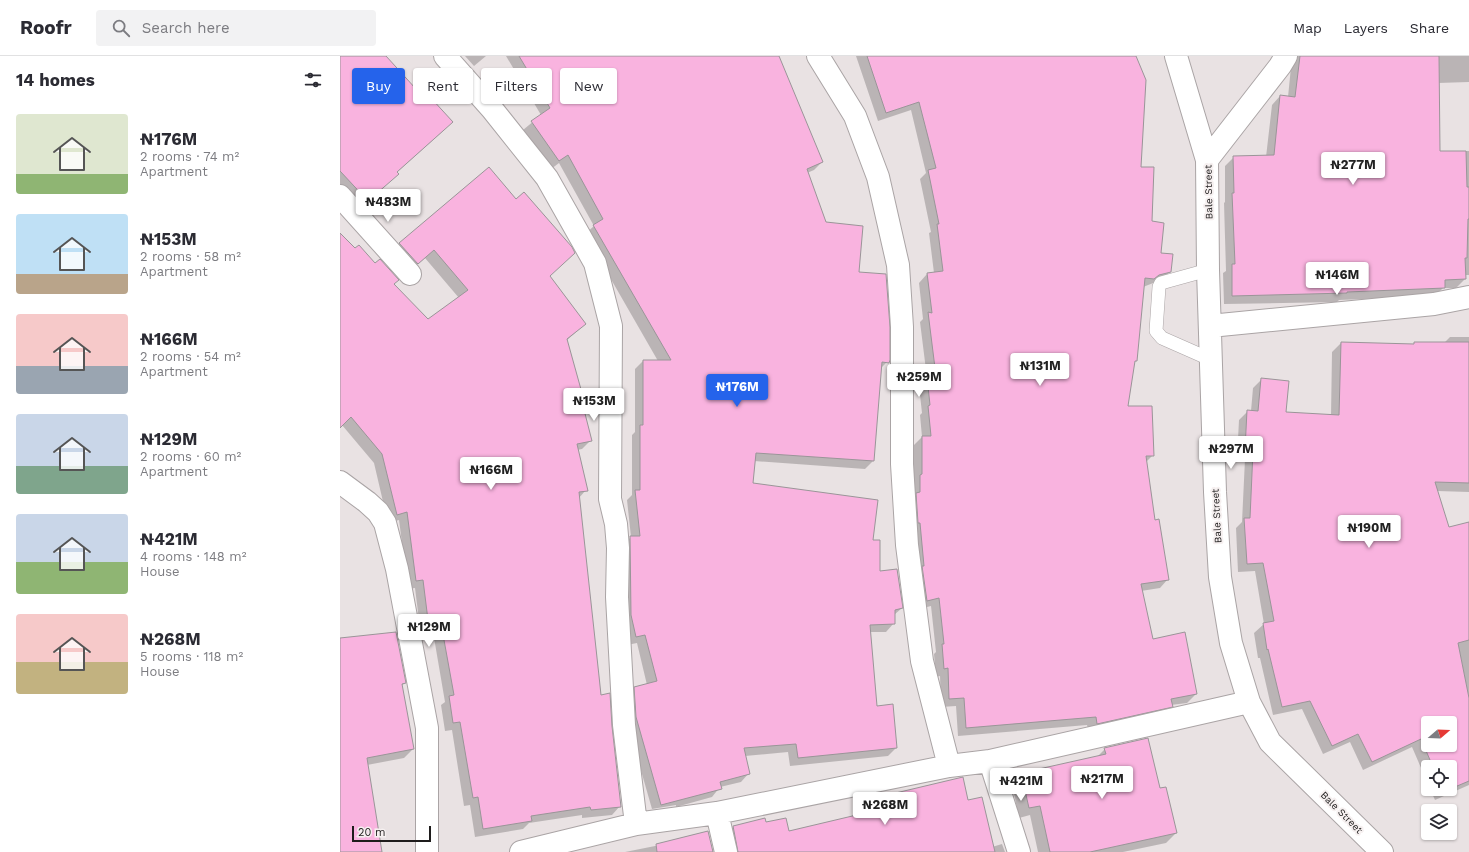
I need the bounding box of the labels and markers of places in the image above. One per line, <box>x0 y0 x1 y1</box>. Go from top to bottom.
pin: ₦277M <box>1325 152 1381 186</box>
pin: ₦483M <box>360 189 416 223</box>
pin: ₦146M <box>1309 262 1365 296</box>
pin: ₦131M <box>1012 353 1068 387</box>
pin: ₦259M <box>891 364 947 398</box>
pin: ₦176M <box>709 374 765 408</box>
pin: ₦153M <box>566 388 622 422</box>
pin: ₦297M <box>1203 436 1259 470</box>
pin: ₦166M <box>463 457 519 491</box>
pin: ₦190M <box>1341 515 1397 549</box>
pin: ₦129M <box>401 614 457 648</box>
pin: ₦217M <box>1074 766 1130 800</box>
pin: ₦421M <box>993 768 1049 802</box>
pin: ₦268M <box>857 792 913 826</box>

